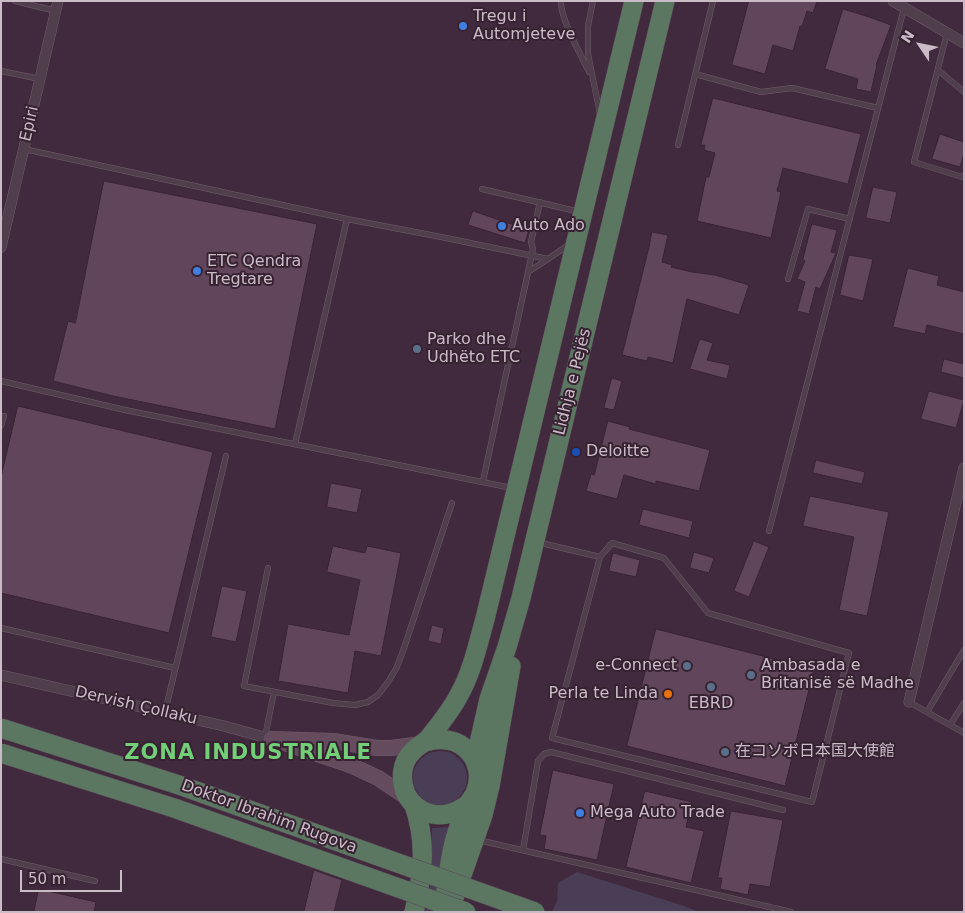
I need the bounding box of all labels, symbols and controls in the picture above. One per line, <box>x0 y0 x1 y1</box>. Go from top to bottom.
place label: Tregu i Automjeteve <box>473 7 575 45</box>
marker: Tregu i Automjeteve <box>457 20 469 32</box>
north arrow <box>895 20 945 70</box>
text: N <box>898 27 917 46</box>
street label: Epiri <box>17 104 43 144</box>
place label: Auto Ado <box>512 216 585 236</box>
marker: Auto Ado <box>496 220 508 232</box>
place label: ETC Qendra Tregtare <box>207 252 301 290</box>
marker: ETC Qendra Tregtare <box>191 265 203 277</box>
street label: Lidhja e Pejës <box>550 327 596 437</box>
place label: Parko dhe Udhëto ETC <box>427 330 520 368</box>
marker: Parko dhe Udhëto ETC <box>411 343 423 355</box>
place label: Deloitte <box>586 442 649 462</box>
marker: Deloitte <box>570 446 582 458</box>
place label: e-Connect <box>595 656 677 676</box>
place label: Ambasada e Britanisë së Madhe <box>761 656 914 694</box>
marker: e-Connect <box>681 660 693 672</box>
marker: Ambasada e Britanisë së Madhe <box>745 669 757 681</box>
marker: EBRD <box>705 681 717 693</box>
street label: Dervish Çollaku <box>73 683 199 729</box>
place label: Perla te Linda <box>548 684 658 704</box>
marker: Perla te Linda <box>662 688 674 700</box>
place label: EBRD <box>689 694 733 714</box>
district label: ZONA INDUSTRIALE <box>122 741 374 767</box>
place label: 在コソボ日本国大使館 <box>735 742 895 762</box>
marker: 在コソボ日本国大使館 <box>719 746 731 758</box>
street label: Doktor Ibrahim Rugova <box>179 776 359 858</box>
place label: Mega Auto Trade <box>590 803 725 823</box>
marker: Mega Auto Trade <box>574 807 586 819</box>
scale bar <box>22 860 125 892</box>
text: 50 m <box>28 870 66 888</box>

